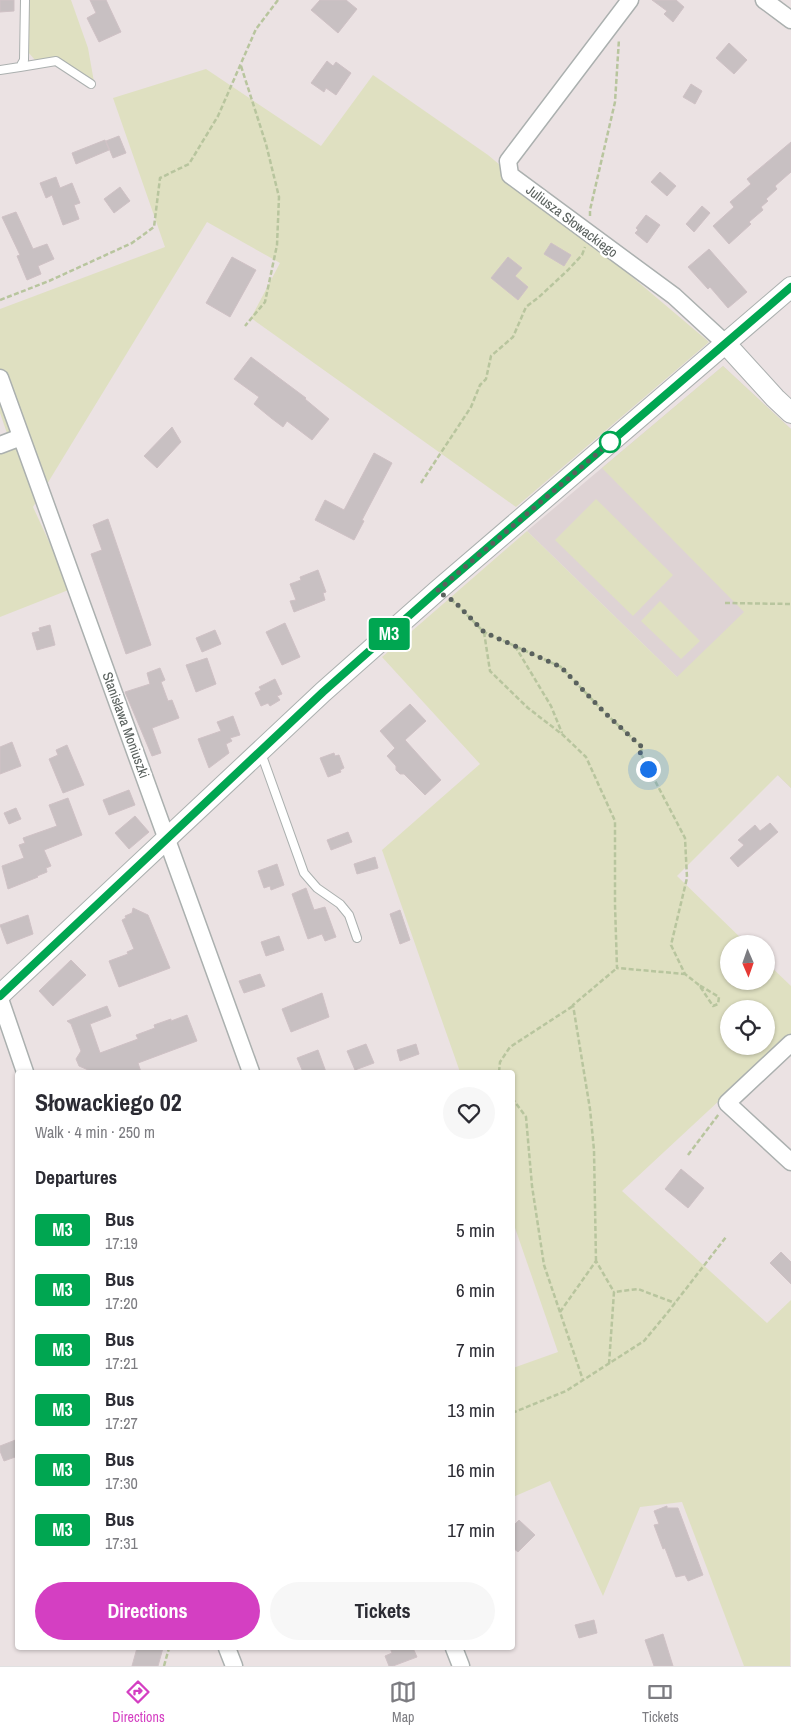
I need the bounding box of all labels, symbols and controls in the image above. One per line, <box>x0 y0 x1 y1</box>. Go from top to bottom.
street label: Juliusza Słowackiego <box>523 181 621 261</box>
unlabelled marker <box>599 431 621 453</box>
line badge: M3 <box>366 618 412 650</box>
text: M3 <box>379 621 399 646</box>
street label: Stanisława Moniuszki <box>98 669 154 781</box>
your location <box>636 757 661 782</box>
north arrow <box>720 935 775 990</box>
map controls <box>720 935 775 1055</box>
button: locate <box>720 1000 775 1055</box>
text: Słowackiego 02 <box>35 1086 182 1118</box>
button: heart <box>443 1087 495 1139</box>
text: Walk · 4 min · 250 m <box>35 1121 155 1143</box>
text: Departures <box>35 1164 117 1190</box>
text: Bus <box>105 1206 134 1232</box>
text: M3 <box>52 1217 73 1242</box>
text: 5 min <box>456 1217 495 1243</box>
text: 17:19 <box>105 1232 138 1254</box>
text: Bus <box>105 1266 134 1292</box>
text: M3 <box>52 1277 73 1302</box>
text: 6 min <box>456 1277 495 1303</box>
text: 17:20 <box>105 1292 138 1314</box>
text: Bus <box>105 1326 134 1352</box>
text: M3 <box>52 1337 73 1362</box>
text: 7 min <box>456 1337 495 1363</box>
text: 17:21 <box>105 1352 138 1374</box>
text: Bus <box>105 1386 134 1412</box>
text: M3 <box>52 1397 73 1422</box>
text: 13 min <box>447 1397 495 1423</box>
text: 17:27 <box>105 1412 138 1434</box>
text: Bus <box>105 1446 134 1472</box>
text: M3 <box>52 1457 73 1482</box>
text: 16 min <box>447 1457 495 1483</box>
text: 17:30 <box>105 1472 138 1494</box>
text: Bus <box>105 1506 134 1532</box>
text: M3 <box>52 1517 73 1542</box>
text: 17 min <box>447 1517 495 1543</box>
text: 17:31 <box>105 1532 138 1554</box>
button: Directions <box>35 1582 260 1640</box>
button: Tickets <box>270 1582 495 1640</box>
tab: Directions <box>112 1678 165 1726</box>
tab: Map <box>389 1678 417 1726</box>
tab: Tickets <box>642 1678 679 1726</box>

